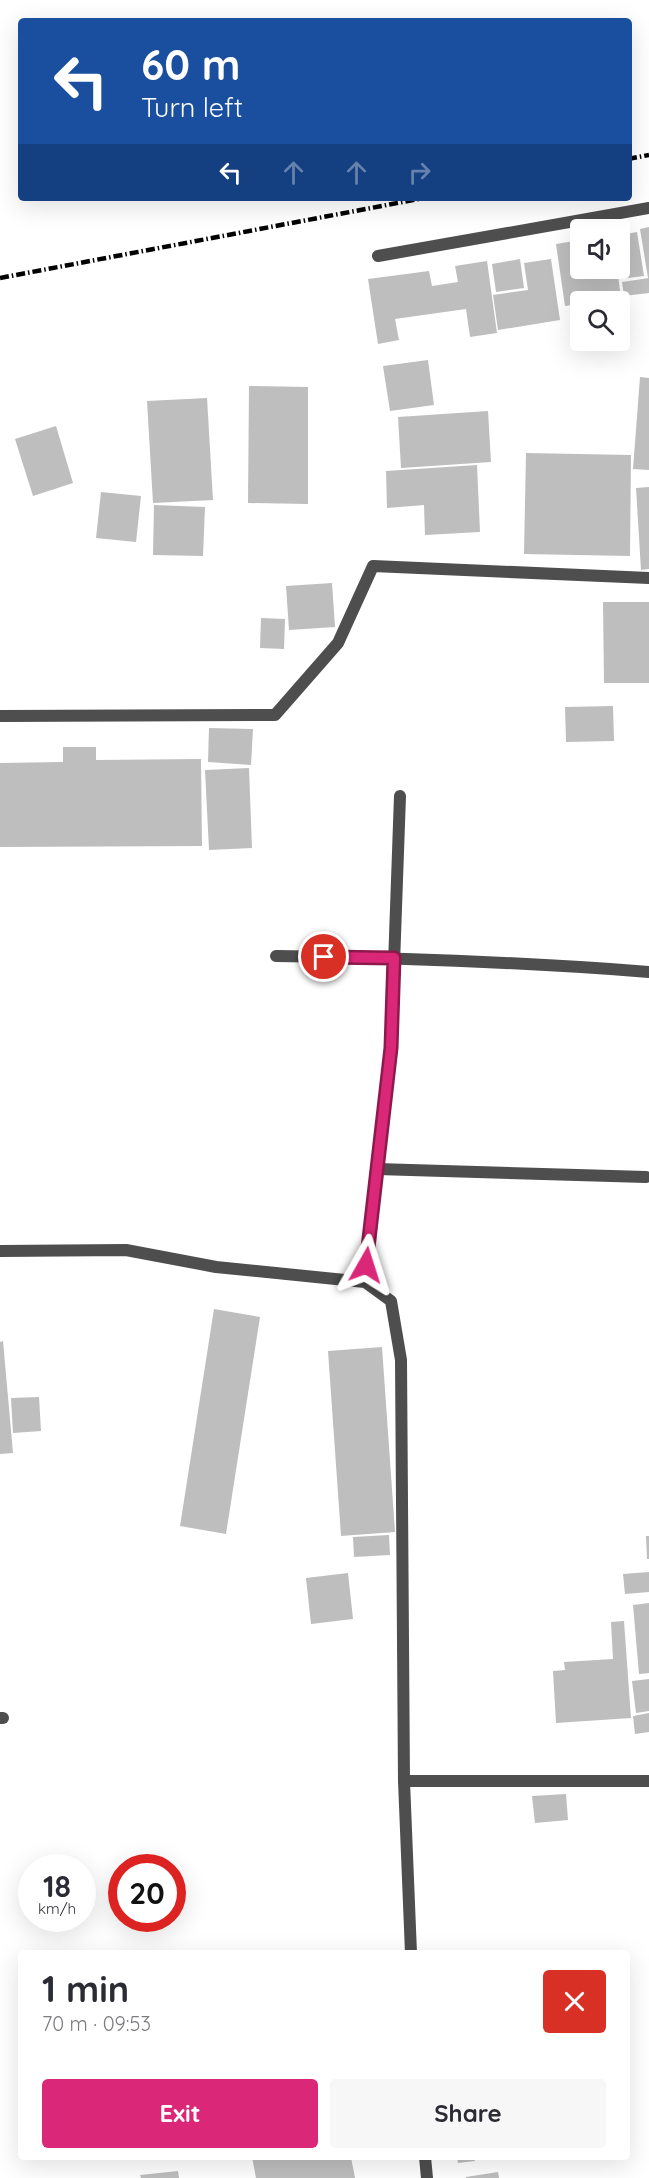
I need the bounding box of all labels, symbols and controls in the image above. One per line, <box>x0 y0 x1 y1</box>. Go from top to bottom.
text: 60 m <box>141 38 241 91</box>
icon: left <box>42 42 120 120</box>
text: Turn left <box>141 90 243 124</box>
icon: left <box>214 156 247 189</box>
icon: ahead <box>277 156 310 189</box>
icon: ahead <box>340 156 373 189</box>
icon: right <box>403 156 436 189</box>
map controls <box>570 219 630 351</box>
button: sound <box>570 219 630 279</box>
button: search <box>570 291 630 351</box>
pin <box>298 931 349 982</box>
icon: arrive <box>307 940 340 973</box>
position arrow <box>334 1233 398 1297</box>
speed limit sign: 20 <box>108 1854 186 1932</box>
text: 18 <box>43 1867 71 1905</box>
text: km/h <box>38 1899 76 1918</box>
text: 1 min <box>42 1966 129 2011</box>
button: close <box>543 1970 606 2033</box>
text: 70 m · 09:53 <box>42 2011 151 2036</box>
button: Exit <box>42 2079 318 2148</box>
button: Share <box>330 2079 606 2148</box>

